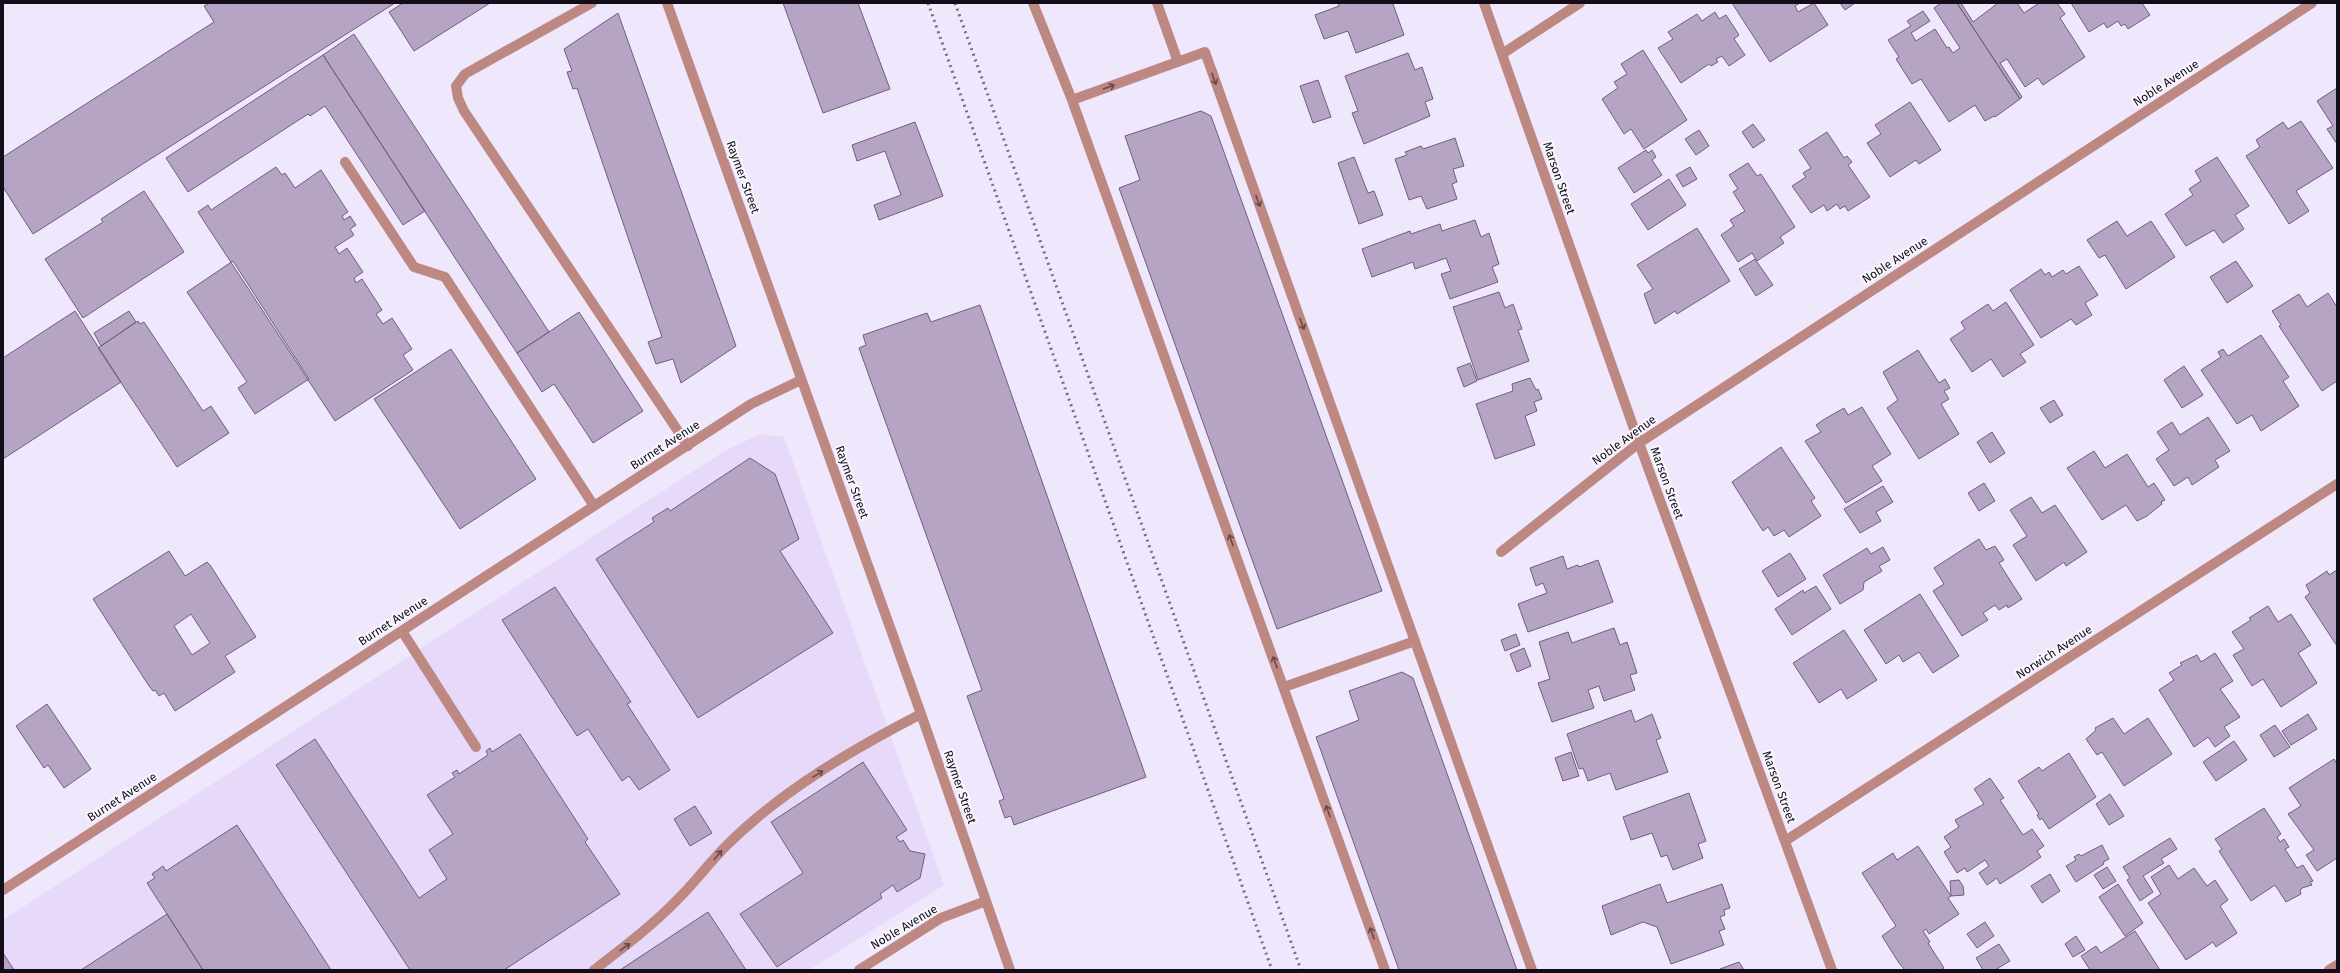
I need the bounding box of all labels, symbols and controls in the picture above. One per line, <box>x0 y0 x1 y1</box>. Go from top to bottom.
street label: Noble Avenue <box>2131 57 2201 109</box>
one-way arrow <box>1211 72 1219 84</box>
one-way arrow <box>1103 82 1115 90</box>
street label: Raymer Street <box>723 139 763 216</box>
street label: Marson Street <box>1540 140 1578 217</box>
one-way arrow <box>1255 195 1262 208</box>
street label: Noble Avenue <box>1860 234 1930 286</box>
one-way arrow <box>1298 317 1306 329</box>
street label: Noble Avenue <box>1589 412 1659 468</box>
street label: Burnet Avenue <box>628 417 702 473</box>
street label: Raymer Street <box>832 444 872 521</box>
street label: Marson Street <box>1647 445 1687 522</box>
one-way arrow <box>1227 533 1234 546</box>
street label: Burnet Avenue <box>356 593 430 649</box>
street label: Norwich Avenue <box>2013 622 2095 682</box>
one-way arrow <box>1271 656 1278 669</box>
street label: Raymer Street <box>941 749 979 826</box>
street label: Marson Street <box>1759 749 1799 826</box>
street label: Burnet Avenue <box>85 769 159 825</box>
one-way arrow <box>813 770 824 778</box>
one-way arrow <box>1324 805 1332 817</box>
one-way arrow <box>713 850 722 861</box>
street label: Noble Avenue <box>868 902 940 952</box>
one-way arrow <box>1368 928 1376 940</box>
one-way arrow <box>620 942 631 951</box>

